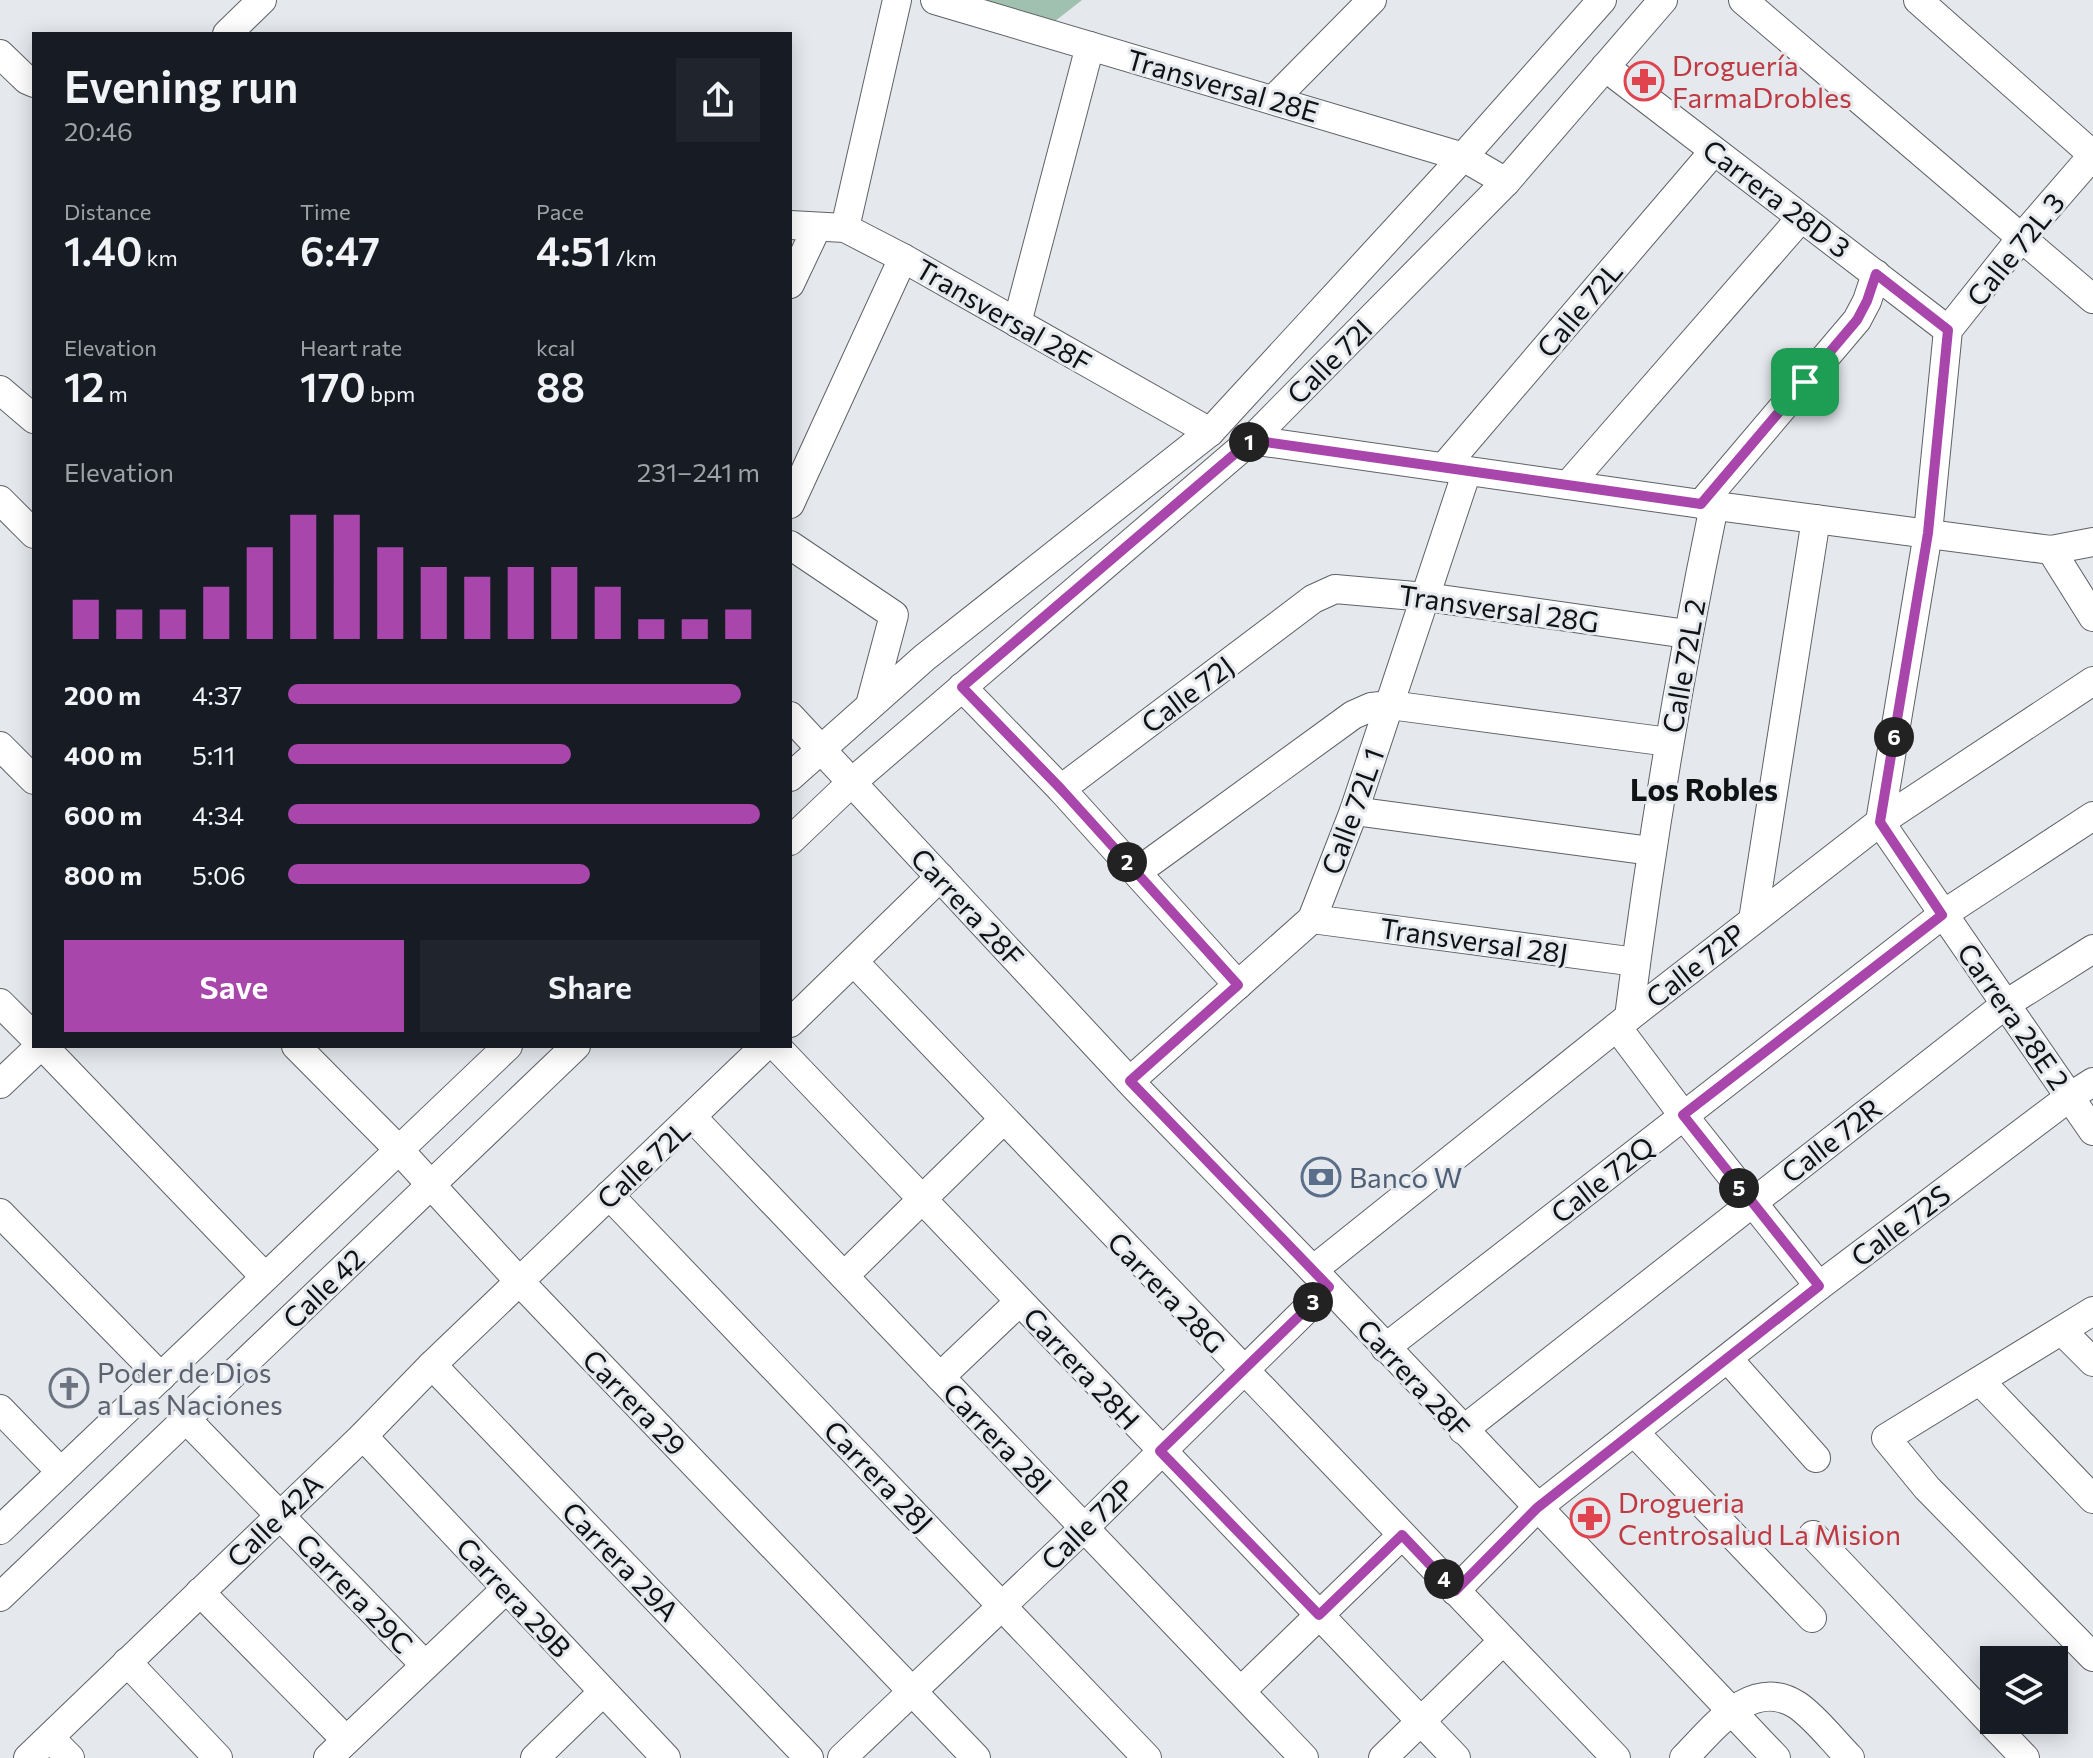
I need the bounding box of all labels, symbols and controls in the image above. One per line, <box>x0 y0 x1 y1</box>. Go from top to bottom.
street label: Transversal 28E <box>1123 41 1323 129</box>
place label: Droguería FarmaDrobles <box>1672 48 1852 114</box>
text: Evening run <box>64 58 298 112</box>
button: share <box>676 58 760 142</box>
pharmacy icon: Droguería FarmaDrobles <box>1623 60 1665 102</box>
text: 20:46 <box>64 115 133 146</box>
street label: Carrera 28D 3 <box>1697 132 1857 264</box>
street label: Calle 72L 3 <box>1959 186 2071 312</box>
text: Distance <box>64 198 151 225</box>
text: Time <box>300 198 351 225</box>
text: Pace <box>536 198 584 225</box>
text: 1.40 <box>64 225 142 274</box>
text: 6:47 <box>300 225 380 274</box>
text: 4:51 <box>536 225 612 274</box>
text: km <box>142 244 178 271</box>
text: /km <box>612 244 657 271</box>
street label: Transversal 28F <box>910 251 1098 379</box>
street label: Calle 72L <box>1529 254 1629 364</box>
street label: Calle 72I <box>1279 311 1379 411</box>
text: Elevation <box>64 334 157 361</box>
text: Heart rate <box>300 334 402 361</box>
text: kcal <box>536 334 575 361</box>
pin <box>1771 348 1839 416</box>
icon: arrive <box>1783 360 1827 404</box>
text: 12 <box>64 361 104 410</box>
text: 170 <box>300 361 366 410</box>
text: 88 <box>536 361 585 410</box>
text: m <box>104 380 128 407</box>
text: bpm <box>366 380 415 407</box>
pin: 1 <box>1229 422 1269 462</box>
text: 1 <box>1244 428 1254 455</box>
text: Elevation <box>64 456 174 487</box>
text: 231–241 m <box>637 456 760 487</box>
street label: Transversal 28G <box>1397 577 1601 639</box>
street label: Calle 72L 2 <box>1655 596 1711 736</box>
street label: Calle 72J <box>1134 648 1240 740</box>
text: 200 m <box>64 679 141 710</box>
text: 4:37 <box>192 679 242 710</box>
pin: 6 <box>1874 717 1914 757</box>
text: 6 <box>1887 723 1901 750</box>
text: 400 m <box>64 739 142 770</box>
text: 5:11 <box>192 739 235 770</box>
street label: Calle 72L 1 <box>1313 743 1391 879</box>
district label: Los Robles <box>1630 770 1778 807</box>
text: 600 m <box>64 799 142 830</box>
text: 4:34 <box>192 799 244 830</box>
street label: Carrera 28F <box>904 841 1032 973</box>
pin: 2 <box>1107 842 1147 882</box>
text: 2 <box>1121 848 1133 875</box>
text: 800 m <box>64 859 142 890</box>
text: 5:06 <box>192 859 246 890</box>
street label: Transversal 28J <box>1378 910 1570 970</box>
street label: Calle 72P <box>1639 916 1751 1014</box>
street label: Carrera 28E 2 <box>1951 936 2077 1096</box>
button: Save <box>64 940 404 1032</box>
button: Share <box>420 940 760 1032</box>
street label: Calle 72R <box>1774 1091 1888 1189</box>
street label: Calle 72L <box>590 1113 696 1215</box>
street label: Calle 72Q <box>1544 1128 1660 1230</box>
bank icon: Banco W <box>1300 1156 1342 1198</box>
place label: Banco W <box>1349 1160 1462 1194</box>
pin: 5 <box>1719 1168 1759 1208</box>
text: 5 <box>1733 1174 1745 1201</box>
street label: Calle 72S <box>1844 1177 1956 1273</box>
street label: Carrera 28G <box>1101 1225 1233 1359</box>
street label: Calle 42 <box>275 1241 371 1335</box>
pin: 3 <box>1293 1282 1333 1322</box>
text: 3 <box>1307 1288 1319 1315</box>
street label: Carrera 28H <box>1017 1300 1147 1436</box>
street label: Carrera 28F <box>1350 1312 1478 1444</box>
street label: Carrera 29 <box>576 1342 694 1462</box>
place label: Poder de Dios a Las Naciones <box>97 1355 283 1421</box>
church icon: Poder de Dios a Las Naciones <box>48 1367 90 1409</box>
street label: Carrera 28I <box>937 1375 1059 1501</box>
street label: Carrera 28J <box>817 1413 941 1539</box>
street label: Calle 42A <box>219 1466 329 1574</box>
street label: Calle 72P <box>1033 1471 1141 1577</box>
place label: Drogueria Centrosalud La Mision <box>1618 1485 1901 1551</box>
street label: Carrera 29A <box>556 1494 686 1628</box>
pharmacy icon: Drogueria Centrosalud La Mision <box>1569 1497 1611 1539</box>
street label: Carrera 29C <box>290 1526 420 1660</box>
street label: Carrera 29B <box>450 1530 578 1664</box>
pin: 4 <box>1424 1559 1464 1599</box>
text: 4 <box>1437 1565 1451 1592</box>
map controls <box>1980 1646 2068 1734</box>
button: layers <box>1980 1646 2068 1734</box>

